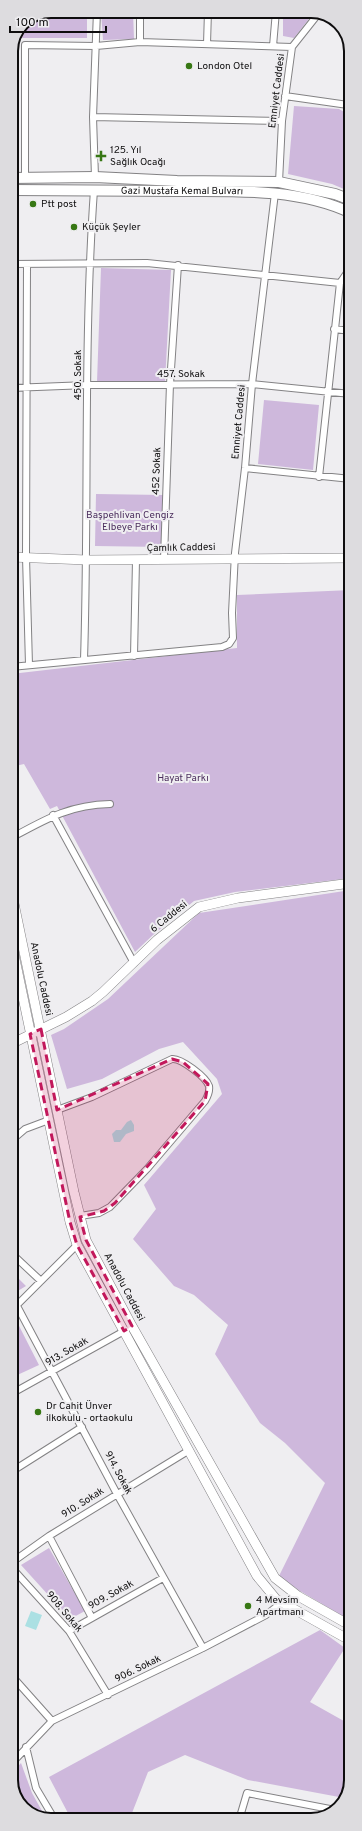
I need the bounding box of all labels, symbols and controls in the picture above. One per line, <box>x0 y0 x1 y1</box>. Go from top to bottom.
scale bar <box>10 8 106 34</box>
text: 100 m <box>16 15 49 31</box>
street label: Emniyet Caddesi <box>266 53 288 129</box>
place label: London Otel <box>197 60 252 73</box>
marker: London Otel <box>184 61 194 71</box>
place label: 125. Yıl Sağlık Ocağı <box>110 144 166 169</box>
marker: 125. Yıl Sağlık Ocağı <box>95 150 107 162</box>
street label: Gazi Mustafa Kemal Bulvarı <box>121 184 243 198</box>
place label: Ptt post <box>41 198 77 211</box>
marker: Ptt post <box>28 199 38 209</box>
place label: Küçük Şeyler <box>82 221 141 234</box>
marker: Küçük Şeyler <box>69 222 79 232</box>
street label: 450. Sokak <box>72 350 85 400</box>
street label: 457. Sokak <box>157 368 205 381</box>
street label: Emniyet Caddesi <box>229 384 249 460</box>
street label: 452 Sokak <box>150 447 164 495</box>
park label: Başpehlivan Cengiz Elbeye Parkı <box>86 509 174 534</box>
street label: Çamlık Caddesi <box>146 541 216 555</box>
park label: Hayat Parkı <box>157 772 209 785</box>
street label: 6 Caddesi <box>148 898 190 936</box>
street label: Anadolu Caddesi <box>27 941 55 1017</box>
street label: Anadolu Caddesi <box>101 1251 147 1323</box>
street label: 913. Sokak <box>43 1335 91 1369</box>
place label: Dr Cahit Ünver ilkokulu - ortaokulu <box>46 1400 133 1425</box>
marker: Dr Cahit Ünver ilkokulu - ortaokulu <box>33 1407 43 1417</box>
street label: 914. Sokak <box>101 1449 135 1497</box>
street label: 910. Sokak <box>59 1485 107 1521</box>
street label: 909. Sokak <box>86 1577 136 1613</box>
street label: 908. Sokak <box>43 1589 85 1635</box>
place label: 4 Mevsim Apartmanı <box>256 1594 304 1619</box>
marker: 4 Mevsim Apartmanı <box>243 1601 253 1611</box>
street label: 906. Sokak <box>113 1652 163 1686</box>

